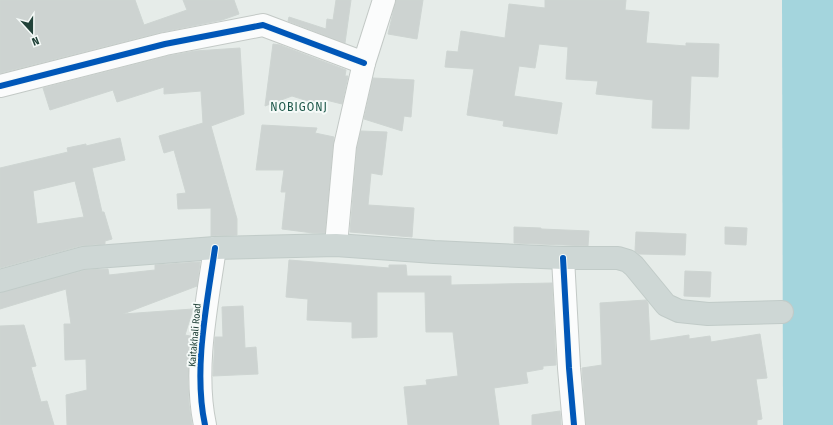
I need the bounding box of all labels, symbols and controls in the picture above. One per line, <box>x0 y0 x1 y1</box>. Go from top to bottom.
north arrow <box>12 12 52 52</box>
text: N <box>30 34 41 48</box>
district label: NOBIGONJ <box>270 100 328 114</box>
street label: Kaitakhali Road <box>186 303 204 367</box>

